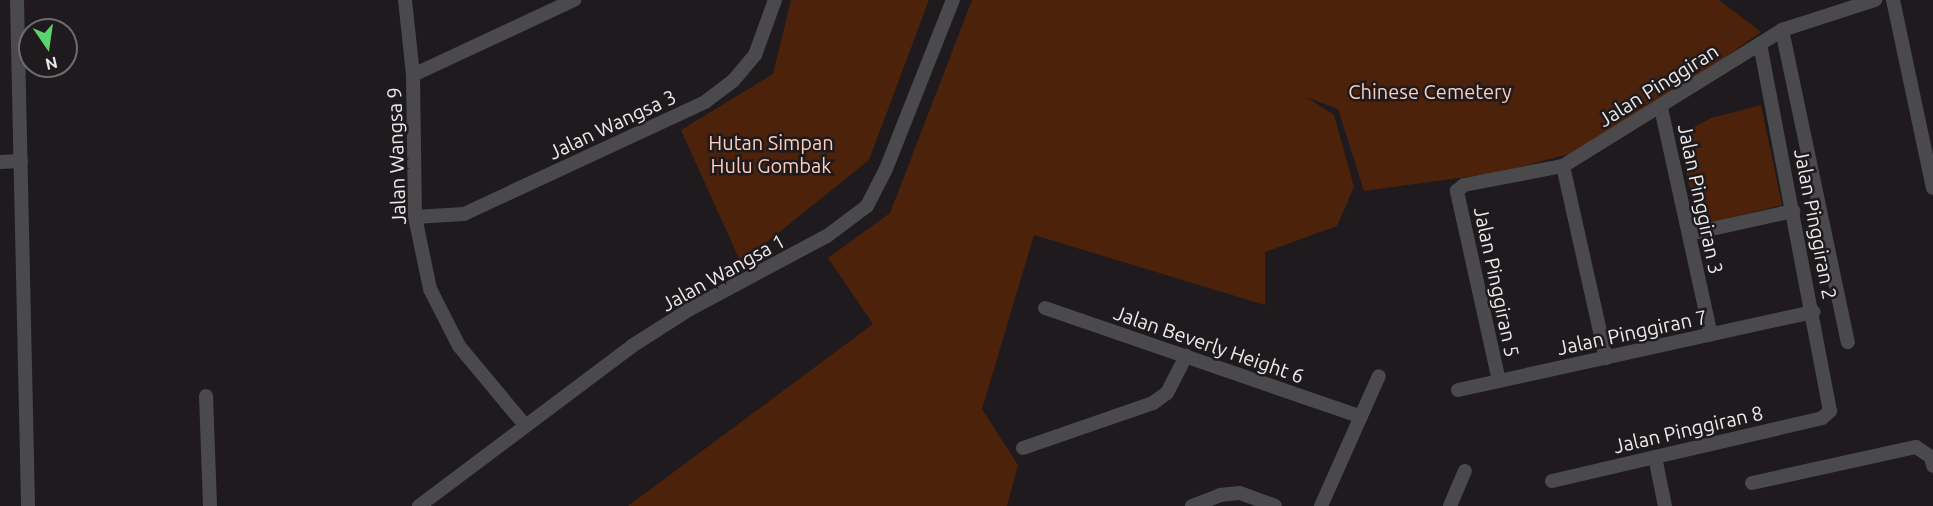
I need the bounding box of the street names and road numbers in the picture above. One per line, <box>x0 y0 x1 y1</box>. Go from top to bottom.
street label: Jalan Pinggiran <box>1594 39 1722 131</box>
street label: Jalan Wangsa 3 <box>544 84 680 164</box>
street label: Jalan Wangsa 9 <box>382 87 410 225</box>
street label: Jalan Pinggiran 3 <box>1673 122 1729 276</box>
street label: Jalan Pinggiran 2 <box>1790 147 1842 301</box>
street label: Jalan Pinggiran 5 <box>1469 205 1525 359</box>
street label: Jalan Wangsa 1 <box>657 228 789 316</box>
street label: Jalan Beverly Height 6 <box>1111 300 1307 388</box>
street label: Jalan Pinggiran 7 <box>1555 304 1709 360</box>
street label: Jalan Pinggiran 8 <box>1611 400 1765 458</box>

